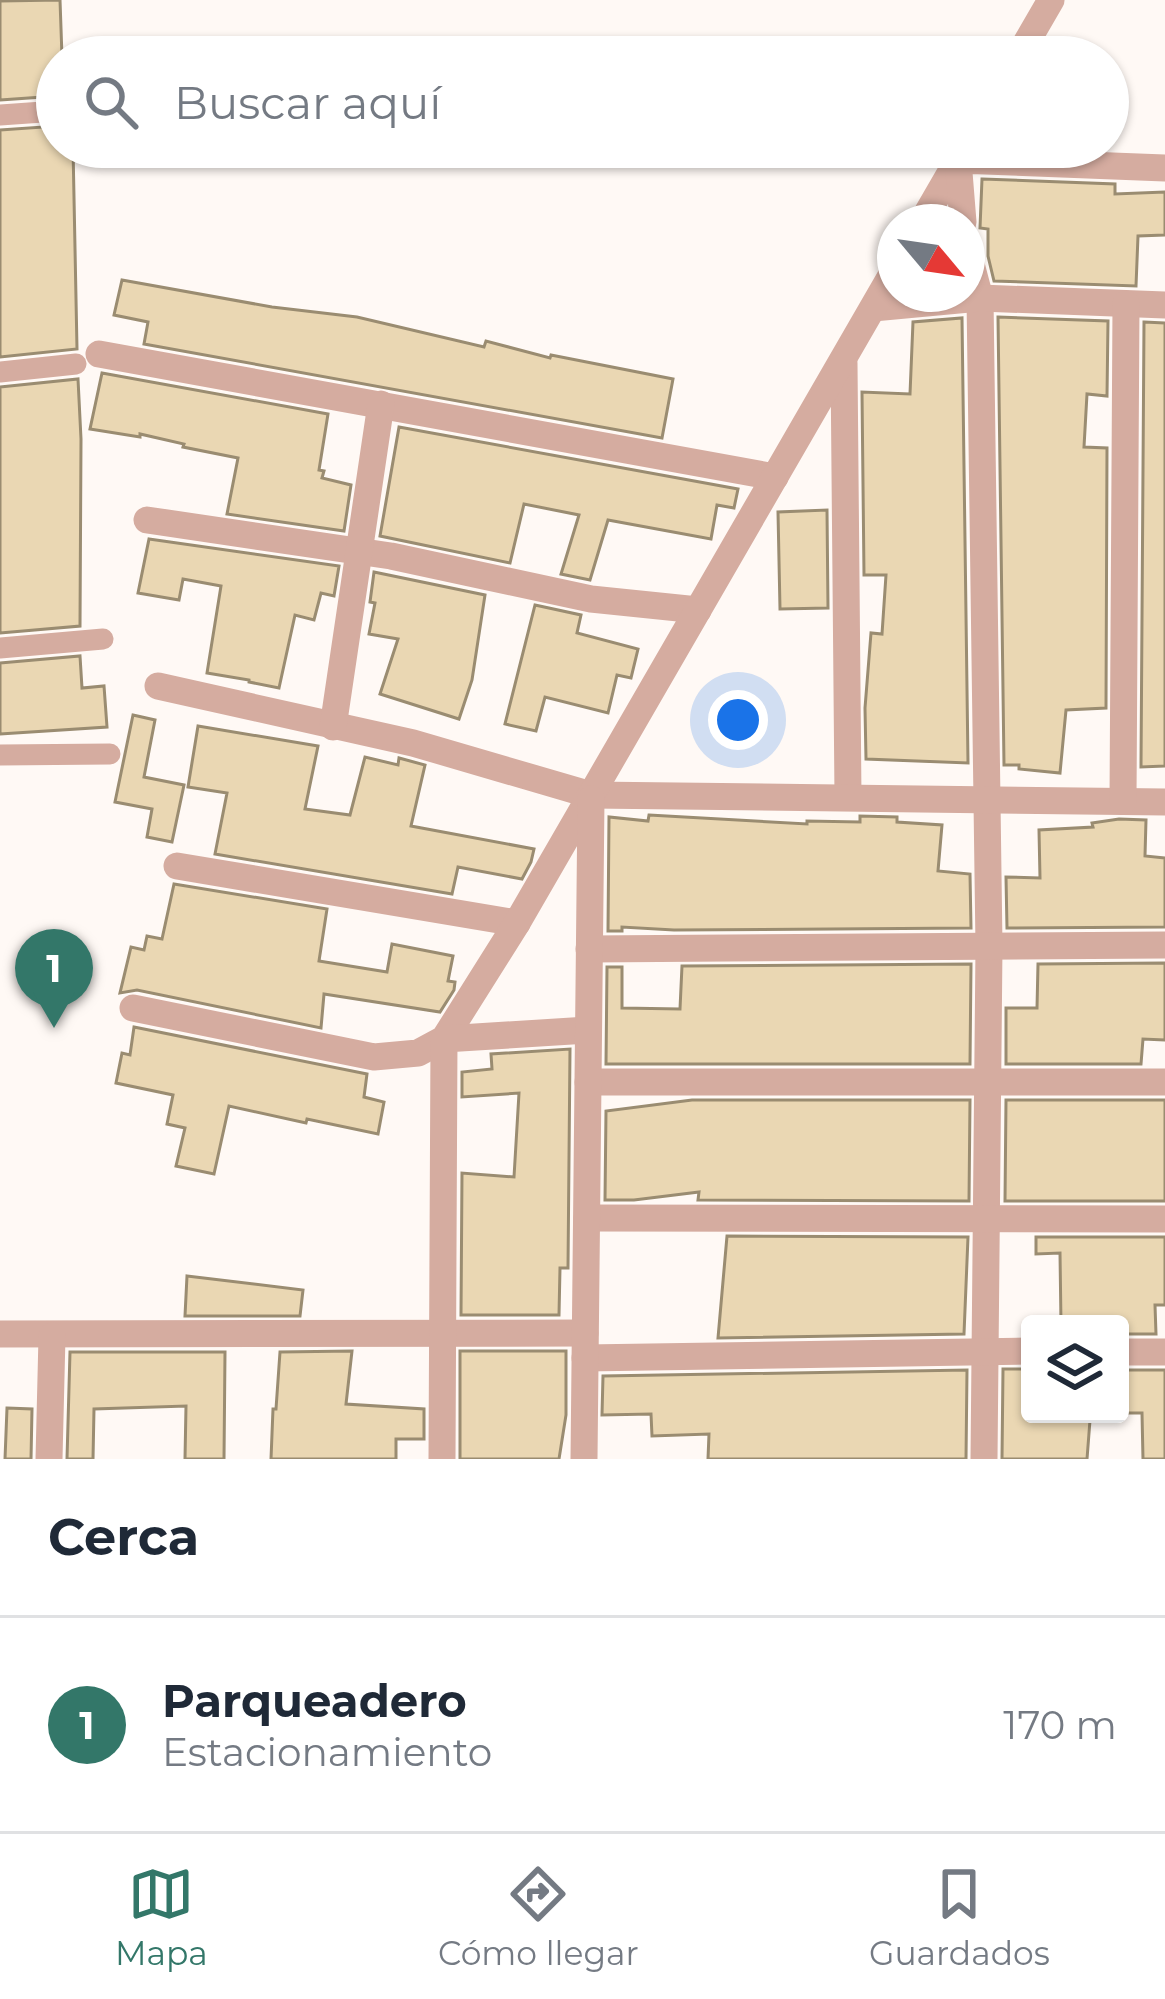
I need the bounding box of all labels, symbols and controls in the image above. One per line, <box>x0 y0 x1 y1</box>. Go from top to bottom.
search box <box>36 36 1129 168</box>
icon: search <box>78 69 144 135</box>
text: Buscar aquí <box>174 75 441 130</box>
north arrow <box>877 204 985 312</box>
your location <box>708 690 768 750</box>
pin: 1 <box>15 929 93 1028</box>
map controls <box>1021 1315 1129 1423</box>
button: layers <box>1021 1315 1129 1423</box>
text: Cerca <box>48 1506 199 1568</box>
text: Parqueadero <box>162 1673 467 1728</box>
text: 1 <box>79 1701 95 1749</box>
text: 170 m <box>1003 1701 1117 1749</box>
text: Estacionamiento <box>162 1728 492 1776</box>
tab: Mapa <box>115 1861 208 1973</box>
tab: Cómo llegar <box>438 1861 639 1973</box>
tab: Guardados <box>869 1861 1050 1973</box>

